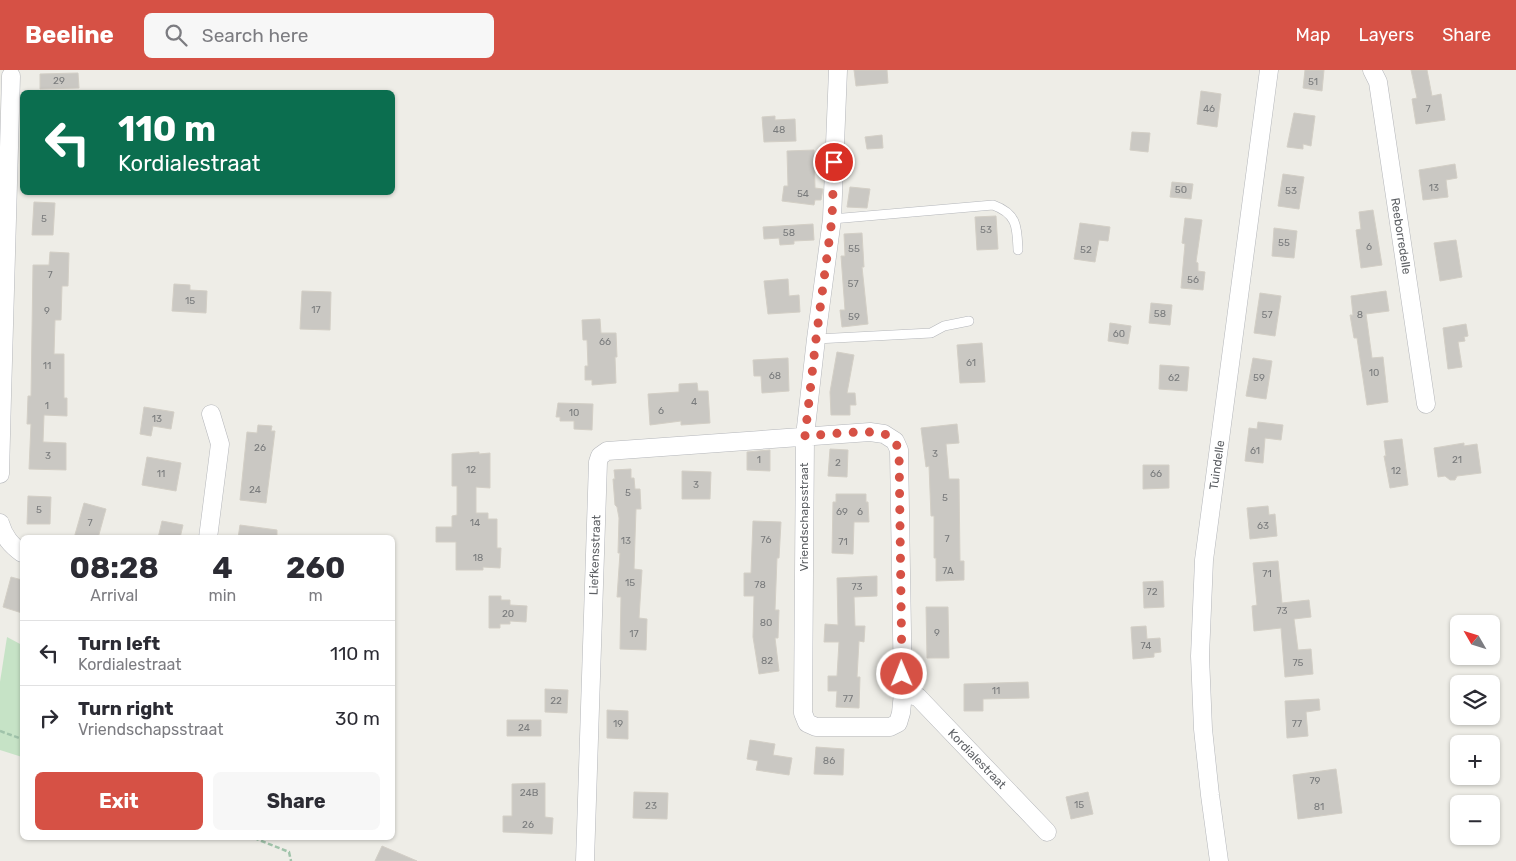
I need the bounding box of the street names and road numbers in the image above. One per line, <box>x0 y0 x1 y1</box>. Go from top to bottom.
street label: Reeborredelle <box>1388 197 1414 276</box>
street label: Tuindelle <box>1207 439 1227 491</box>
street label: Vriendschapsstraat <box>797 462 811 572</box>
street label: Liefkensstraat <box>587 514 603 595</box>
street label: Kordialestraat <box>945 726 1009 792</box>

